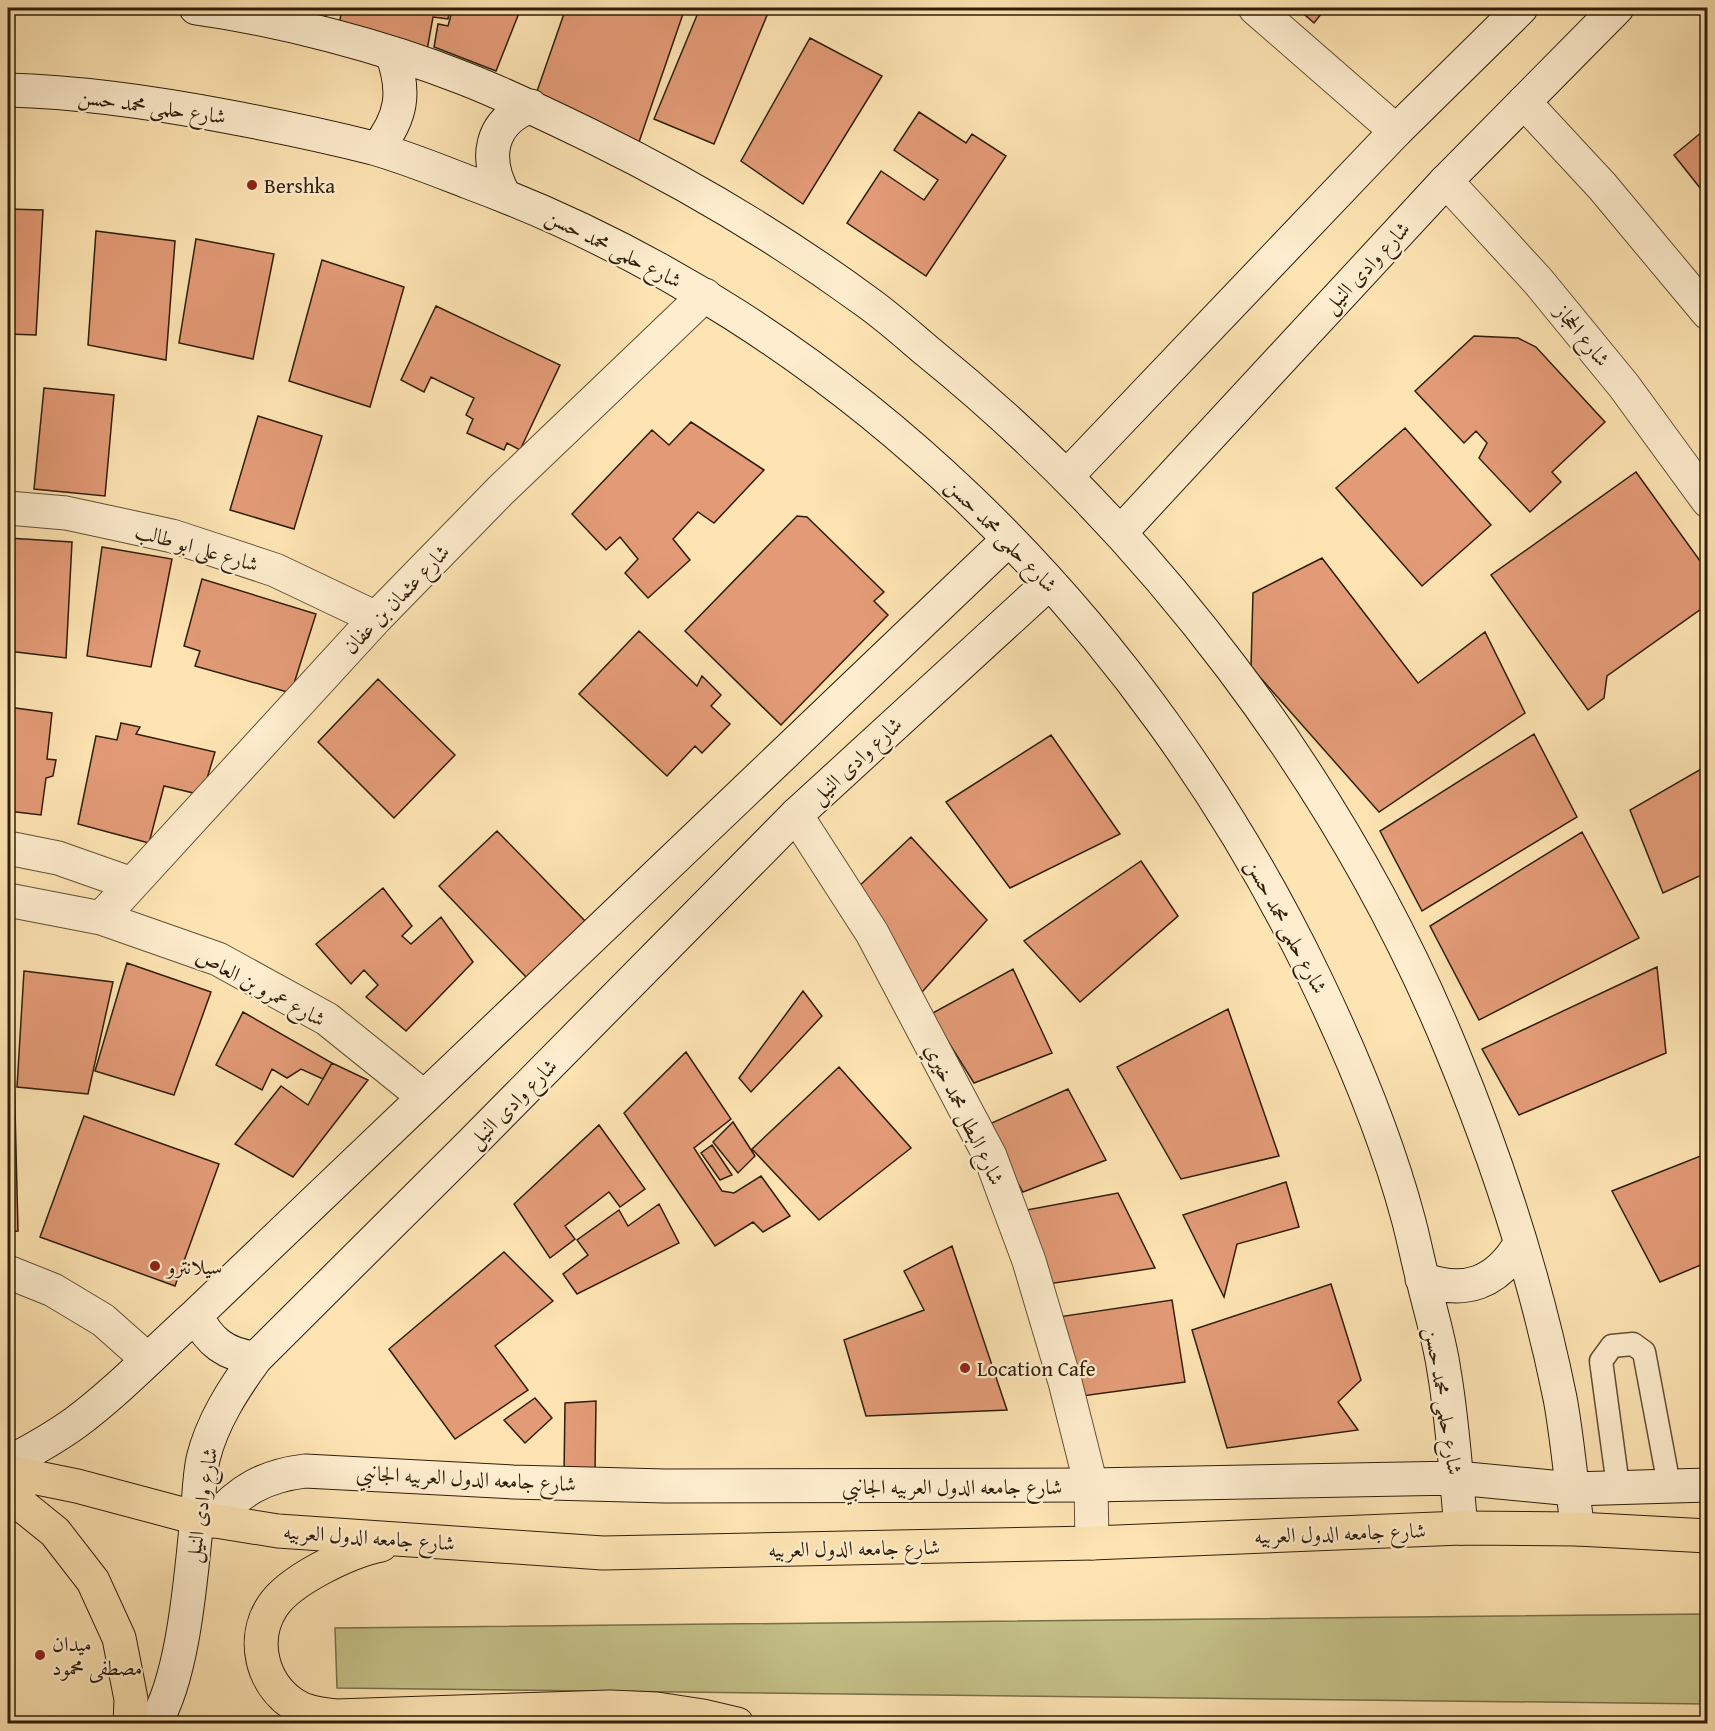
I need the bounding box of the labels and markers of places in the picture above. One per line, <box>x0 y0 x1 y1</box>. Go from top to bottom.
place label: Bershka <box>264 170 335 201</box>
marker: Bershka <box>245 178 259 192</box>
place label: سيلانترو <box>165 1251 222 1282</box>
marker: سيلانترو <box>148 1259 162 1273</box>
place label: Location Cafe <box>977 1353 1096 1384</box>
marker: Location Cafe <box>958 1361 972 1375</box>
place label: ميدان مصطفى محمود <box>52 1628 143 1683</box>
marker: ميدان مصطفى محمود <box>33 1648 47 1662</box>

